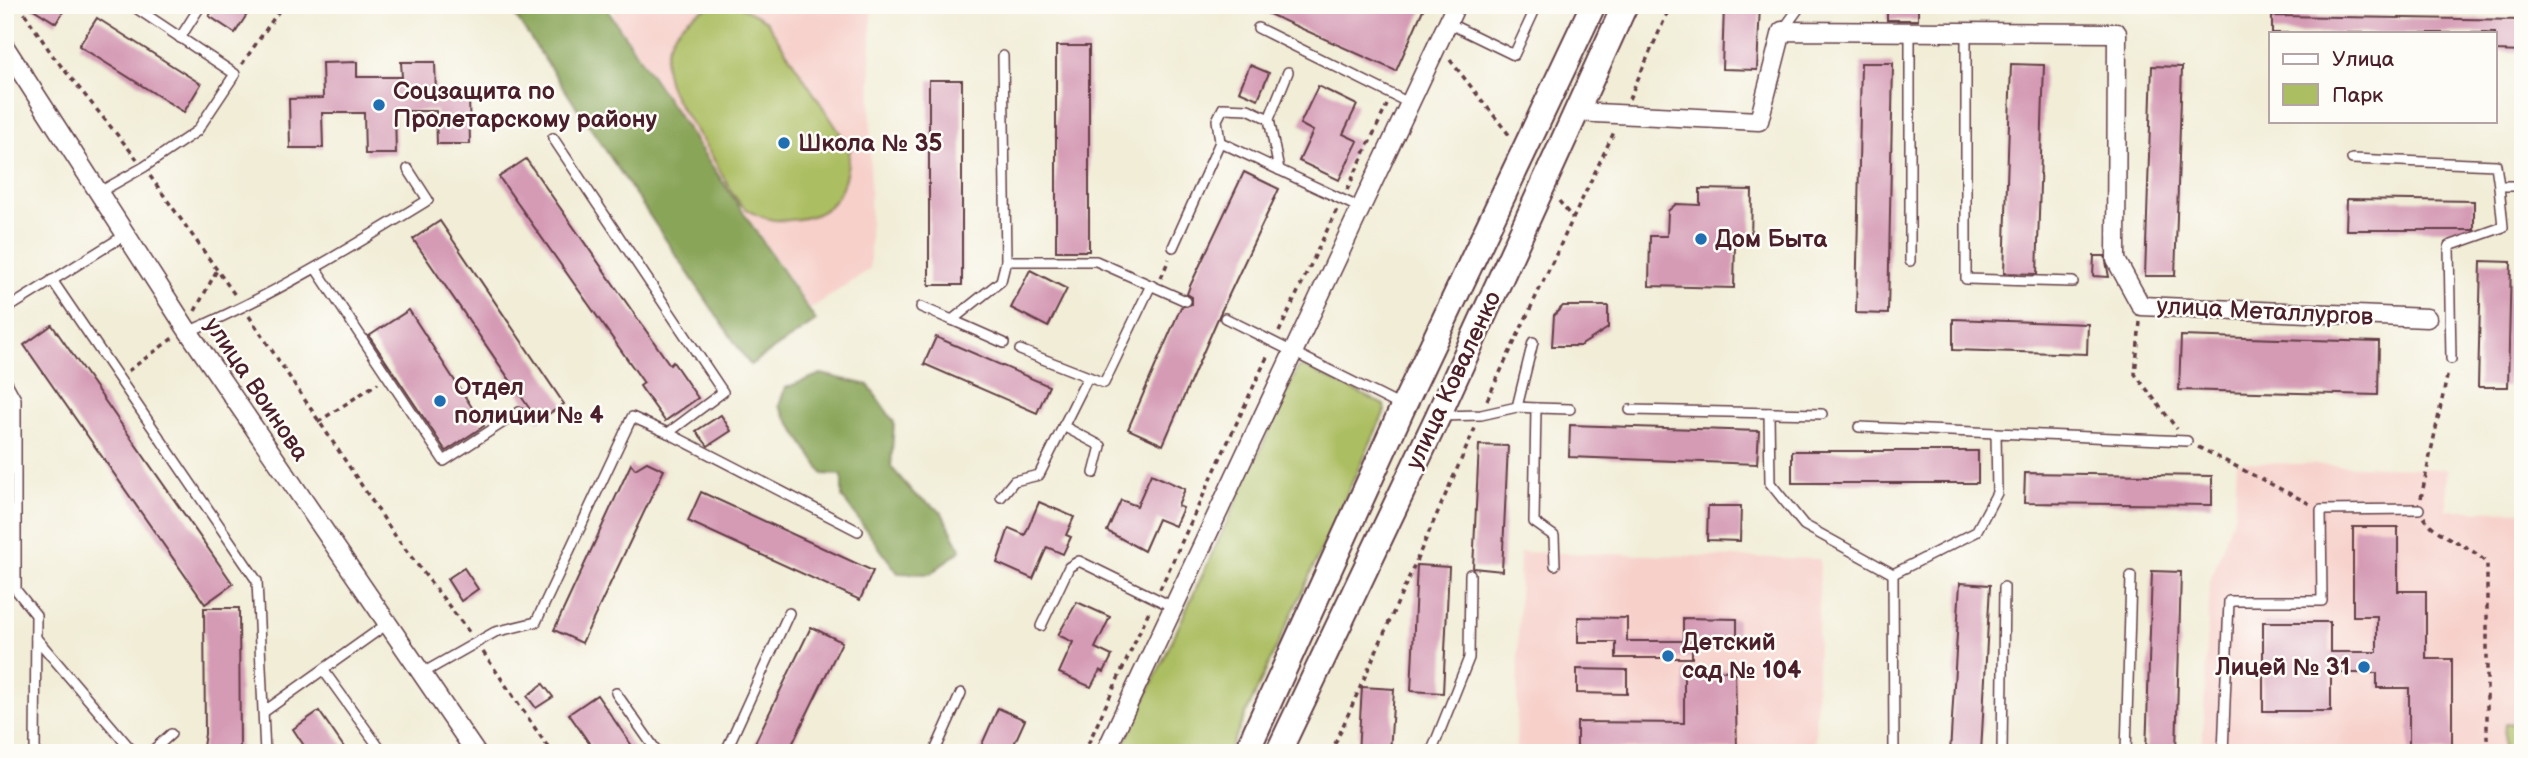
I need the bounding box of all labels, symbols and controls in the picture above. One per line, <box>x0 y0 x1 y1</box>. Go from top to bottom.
legend <box>2269 32 2496 122</box>
text: Улица <box>2332 47 2395 72</box>
place label: Соцзащита по Пролетарскому району <box>393 77 657 134</box>
text: Парк <box>2332 83 2383 108</box>
marker: Соцзащита по Пролетарскому району <box>371 97 387 113</box>
place label: Школа № 35 <box>798 129 942 158</box>
marker: Школа № 35 <box>776 135 792 151</box>
place label: Дом Быта <box>1715 225 1828 254</box>
marker: Дом Быта <box>1693 231 1709 247</box>
street label: улица Коваленко <box>1400 287 1507 474</box>
street label: улица Металлургов <box>2156 291 2374 332</box>
street label: улица Воинова <box>198 312 315 467</box>
place label: Отдел полиции № 4 <box>454 373 604 430</box>
marker: Отдел полиции № 4 <box>432 393 448 409</box>
place label: Детский сад № 104 <box>1682 628 1801 685</box>
marker: Детский сад № 104 <box>1660 648 1676 664</box>
place label: Лицей № 31 <box>2214 653 2350 682</box>
marker: Лицей № 31 <box>2356 659 2372 675</box>

